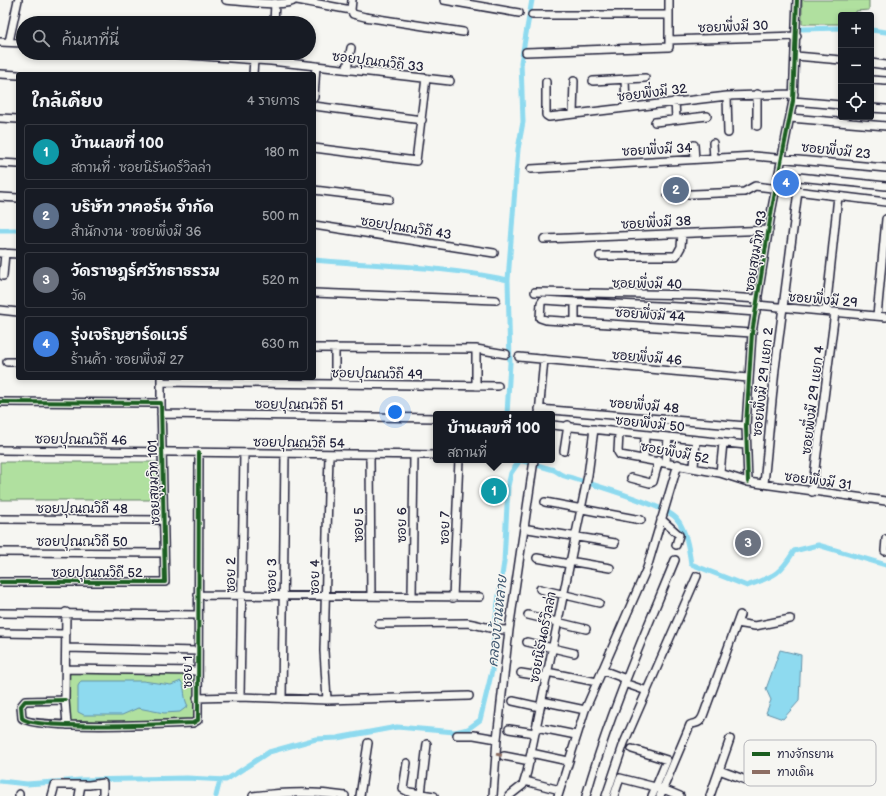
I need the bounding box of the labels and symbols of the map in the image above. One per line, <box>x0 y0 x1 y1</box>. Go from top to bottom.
street label: ซอยพึ่งมี 30 <box>697 12 769 36</box>
street label: ซอยปุณณวิถี 33 <box>331 47 425 77</box>
street label: ซอยพึ่งมี 32 <box>616 75 688 105</box>
street label: ซอยพึ่งมี 23 <box>800 134 872 163</box>
street label: ซอยพึ่งมี 34 <box>621 135 693 160</box>
pin: 4 <box>773 168 799 198</box>
pin: 2 <box>663 175 689 205</box>
street label: ซอยพึ่งมี 38 <box>620 208 692 233</box>
street label: ซอยสุขุมวิท 93 <box>742 209 771 293</box>
street label: ซอยปุณณวิถี 43 <box>359 212 453 244</box>
street label: ซอยพึ่งมี 40 <box>612 270 683 293</box>
street label: ซอยพึ่งมี 29 <box>787 284 859 311</box>
street label: ซอยพึ่งมี 44 <box>614 299 686 325</box>
street label: ซอยพึ่งมี 29 แยก 2 <box>744 326 777 437</box>
street label: ซอยพึ่งมี 46 <box>611 341 683 369</box>
street label: ซอยพึ่งมี 29 แยก 4 <box>793 344 828 456</box>
street label: ซอยปุณณวิถี 49 <box>331 364 423 384</box>
street label: ซอยพึ่งมี 48 <box>608 390 680 417</box>
street label: ซอยปุณณวิถี 51 <box>254 395 344 415</box>
your location <box>385 402 405 422</box>
street label: ซอยพึ่งมี 50 <box>614 407 686 436</box>
street label: ซอยปุณณวิถี 46 <box>35 430 127 450</box>
street label: ซอยปุณณวิถี 54 <box>253 433 345 453</box>
street label: ซอยพึ่งมี 52 <box>639 433 712 468</box>
street label: ซอยสุขุมวิท 101 <box>145 439 164 524</box>
street label: ซอยพึ่งมี 31 <box>783 463 853 494</box>
pin: 1 <box>481 476 507 506</box>
street label: ซอยปุณณวิถี 48 <box>36 500 128 518</box>
street label: ซอย 5 <box>351 507 367 543</box>
street label: ซอย 6 <box>394 507 410 543</box>
street label: ซอย 7 <box>436 510 454 545</box>
pin: 3 <box>735 528 761 558</box>
street label: ซอยปุณณวิถี 50 <box>36 533 128 551</box>
street label: ซอย 2 <box>223 557 239 593</box>
street label: ซอย 3 <box>264 558 280 594</box>
street label: ซอย 4 <box>307 559 323 595</box>
street label: ซอยปุณณวิถี 52 <box>51 564 143 582</box>
water label: คลองบ้านหลาย <box>483 573 511 668</box>
street label: ซอยนิรันดร์วิลล่า <box>524 590 560 684</box>
street label: ซอย 1 <box>180 656 196 688</box>
legend <box>744 740 876 786</box>
text: ทางจักรยาน <box>777 747 834 761</box>
text: ทางเดิน <box>777 765 814 779</box>

